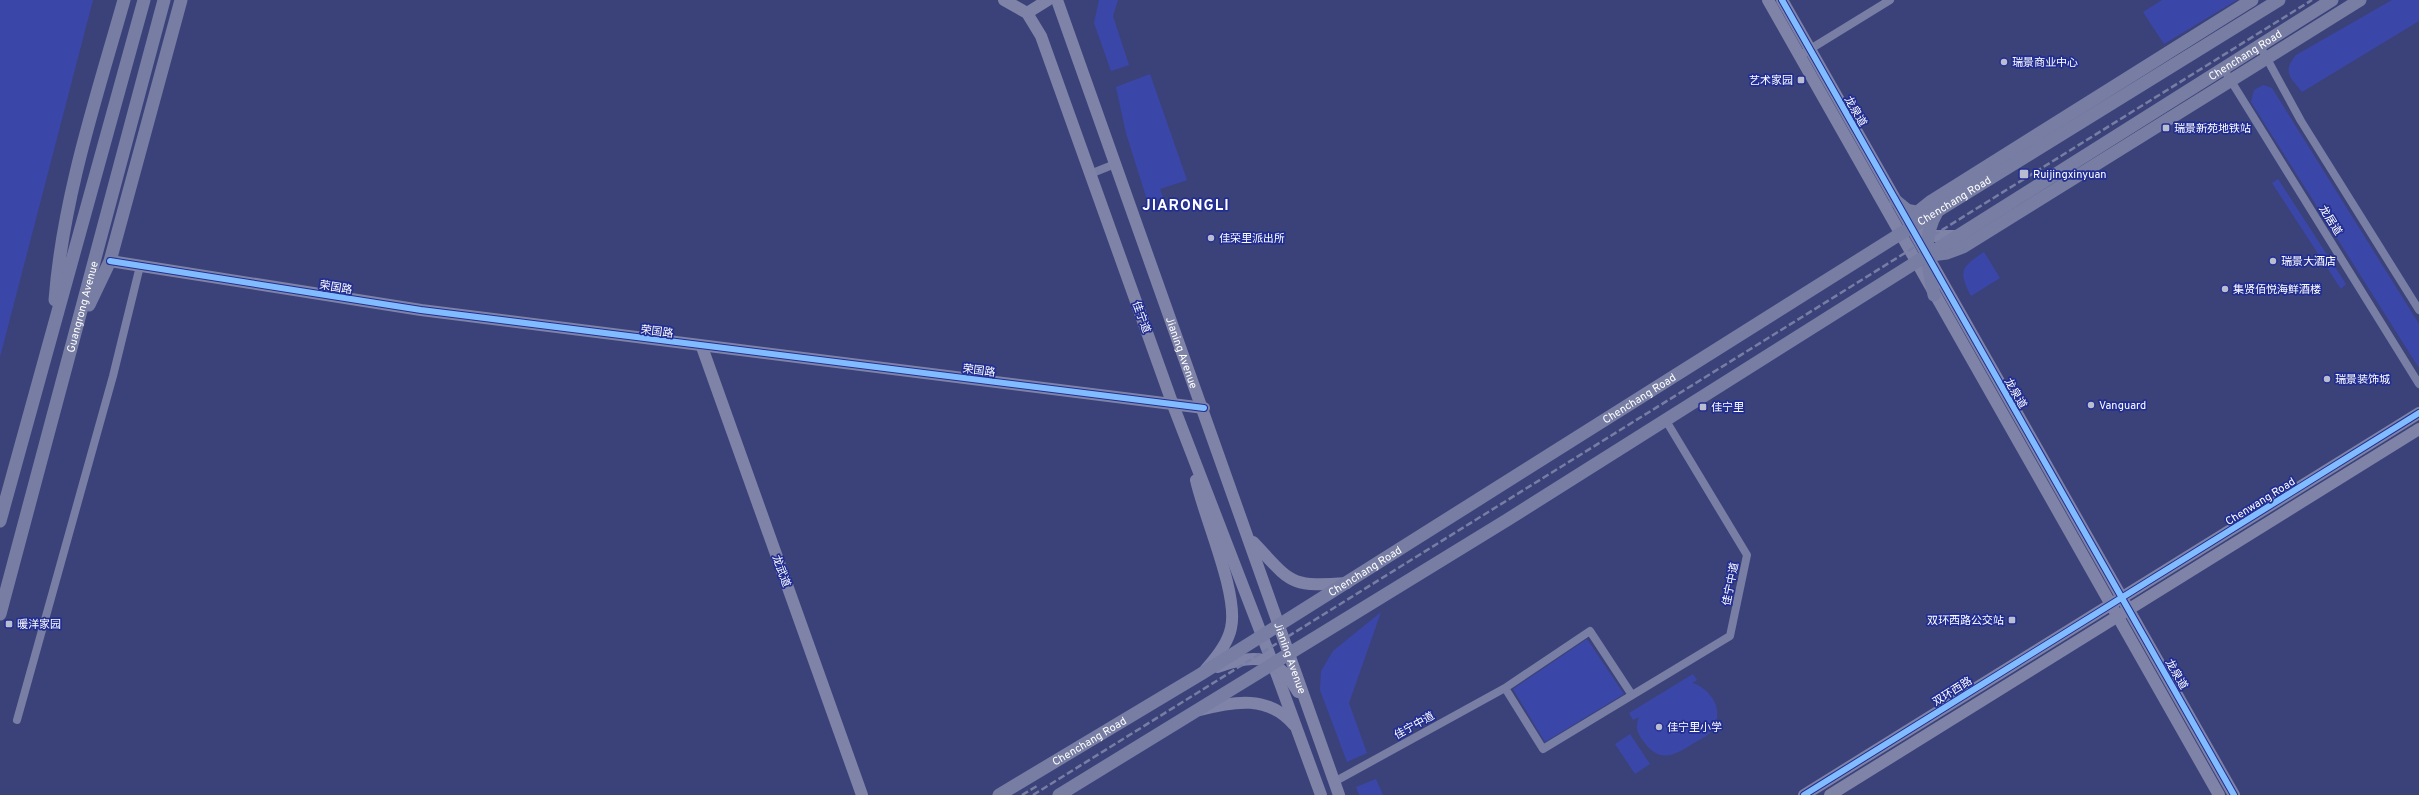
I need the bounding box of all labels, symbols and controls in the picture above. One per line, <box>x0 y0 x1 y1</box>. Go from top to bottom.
street label: Chenchang Road <box>2206 27 2285 84</box>
place label: 瑞景商业中心 <box>2012 56 2078 70</box>
marker: 瑞景商业中心 <box>1999 57 2009 67</box>
place label: 艺术家园 <box>1749 74 1793 88</box>
marker: 艺术家园 <box>1796 75 1806 85</box>
street label: 龙泉道 <box>1841 94 1869 129</box>
place label: 瑞景新苑地铁站 <box>2174 122 2251 136</box>
marker: 瑞景新苑地铁站 <box>2161 123 2171 133</box>
marker: Ruijingxinyuan <box>2018 168 2030 180</box>
place label: Ruijingxinyuan <box>2033 168 2107 182</box>
street label: Chenchang Road <box>1915 173 1994 230</box>
district label: JIARONGLI <box>1142 197 1230 216</box>
street label: 龙居道 <box>2315 203 2345 238</box>
place label: 佳荣里派出所 <box>1219 232 1285 246</box>
marker: 佳荣里派出所 <box>1206 233 1216 243</box>
place label: 瑞景大酒店 <box>2281 255 2336 269</box>
marker: 瑞景大酒店 <box>2268 256 2278 266</box>
street label: Guangrong Avenue <box>64 260 102 354</box>
street label: 荣国路 <box>318 278 353 297</box>
place label: 集贤佰悦海鲜酒楼 <box>2233 283 2321 297</box>
marker: 集贤佰悦海鲜酒楼 <box>2220 284 2230 294</box>
street label: 佳宁道 <box>1129 299 1153 335</box>
street label: Jianing Avenue <box>1162 315 1200 391</box>
street label: 荣国路 <box>640 323 674 341</box>
street label: 荣国路 <box>962 362 996 380</box>
street label: Chenchang Road <box>1600 371 1679 428</box>
place label: 瑞景装饰城 <box>2335 373 2390 387</box>
marker: 瑞景装饰城 <box>2322 374 2332 384</box>
street label: 龙泉道 <box>2001 376 2029 411</box>
place label: Vanguard <box>2099 399 2146 413</box>
marker: Vanguard <box>2086 400 2096 410</box>
place label: 佳宁里 <box>1711 401 1744 415</box>
marker: 佳宁里 <box>1698 402 1708 412</box>
street label: Chenwang Road <box>2223 475 2298 529</box>
street label: Chenchang Road <box>1326 543 1405 600</box>
street label: 龙武道 <box>769 553 793 589</box>
street label: 佳宁中道 <box>1720 561 1742 607</box>
place label: 双环西路公交站 <box>1927 614 2004 628</box>
marker: 双环西路公交站 <box>2007 615 2017 625</box>
place label: 暖洋家园 <box>17 618 61 632</box>
marker: 暖洋家园 <box>4 619 14 629</box>
street label: Jianing Avenue <box>1270 620 1309 696</box>
street label: 龙泉道 <box>2162 657 2190 692</box>
street label: 双环西路 <box>1930 674 1975 709</box>
street label: 佳宁中道 <box>1392 709 1437 743</box>
street label: Chenchang Road <box>1050 714 1129 770</box>
place label: 佳宁里小学 <box>1667 721 1722 735</box>
marker: 佳宁里小学 <box>1654 722 1664 732</box>

